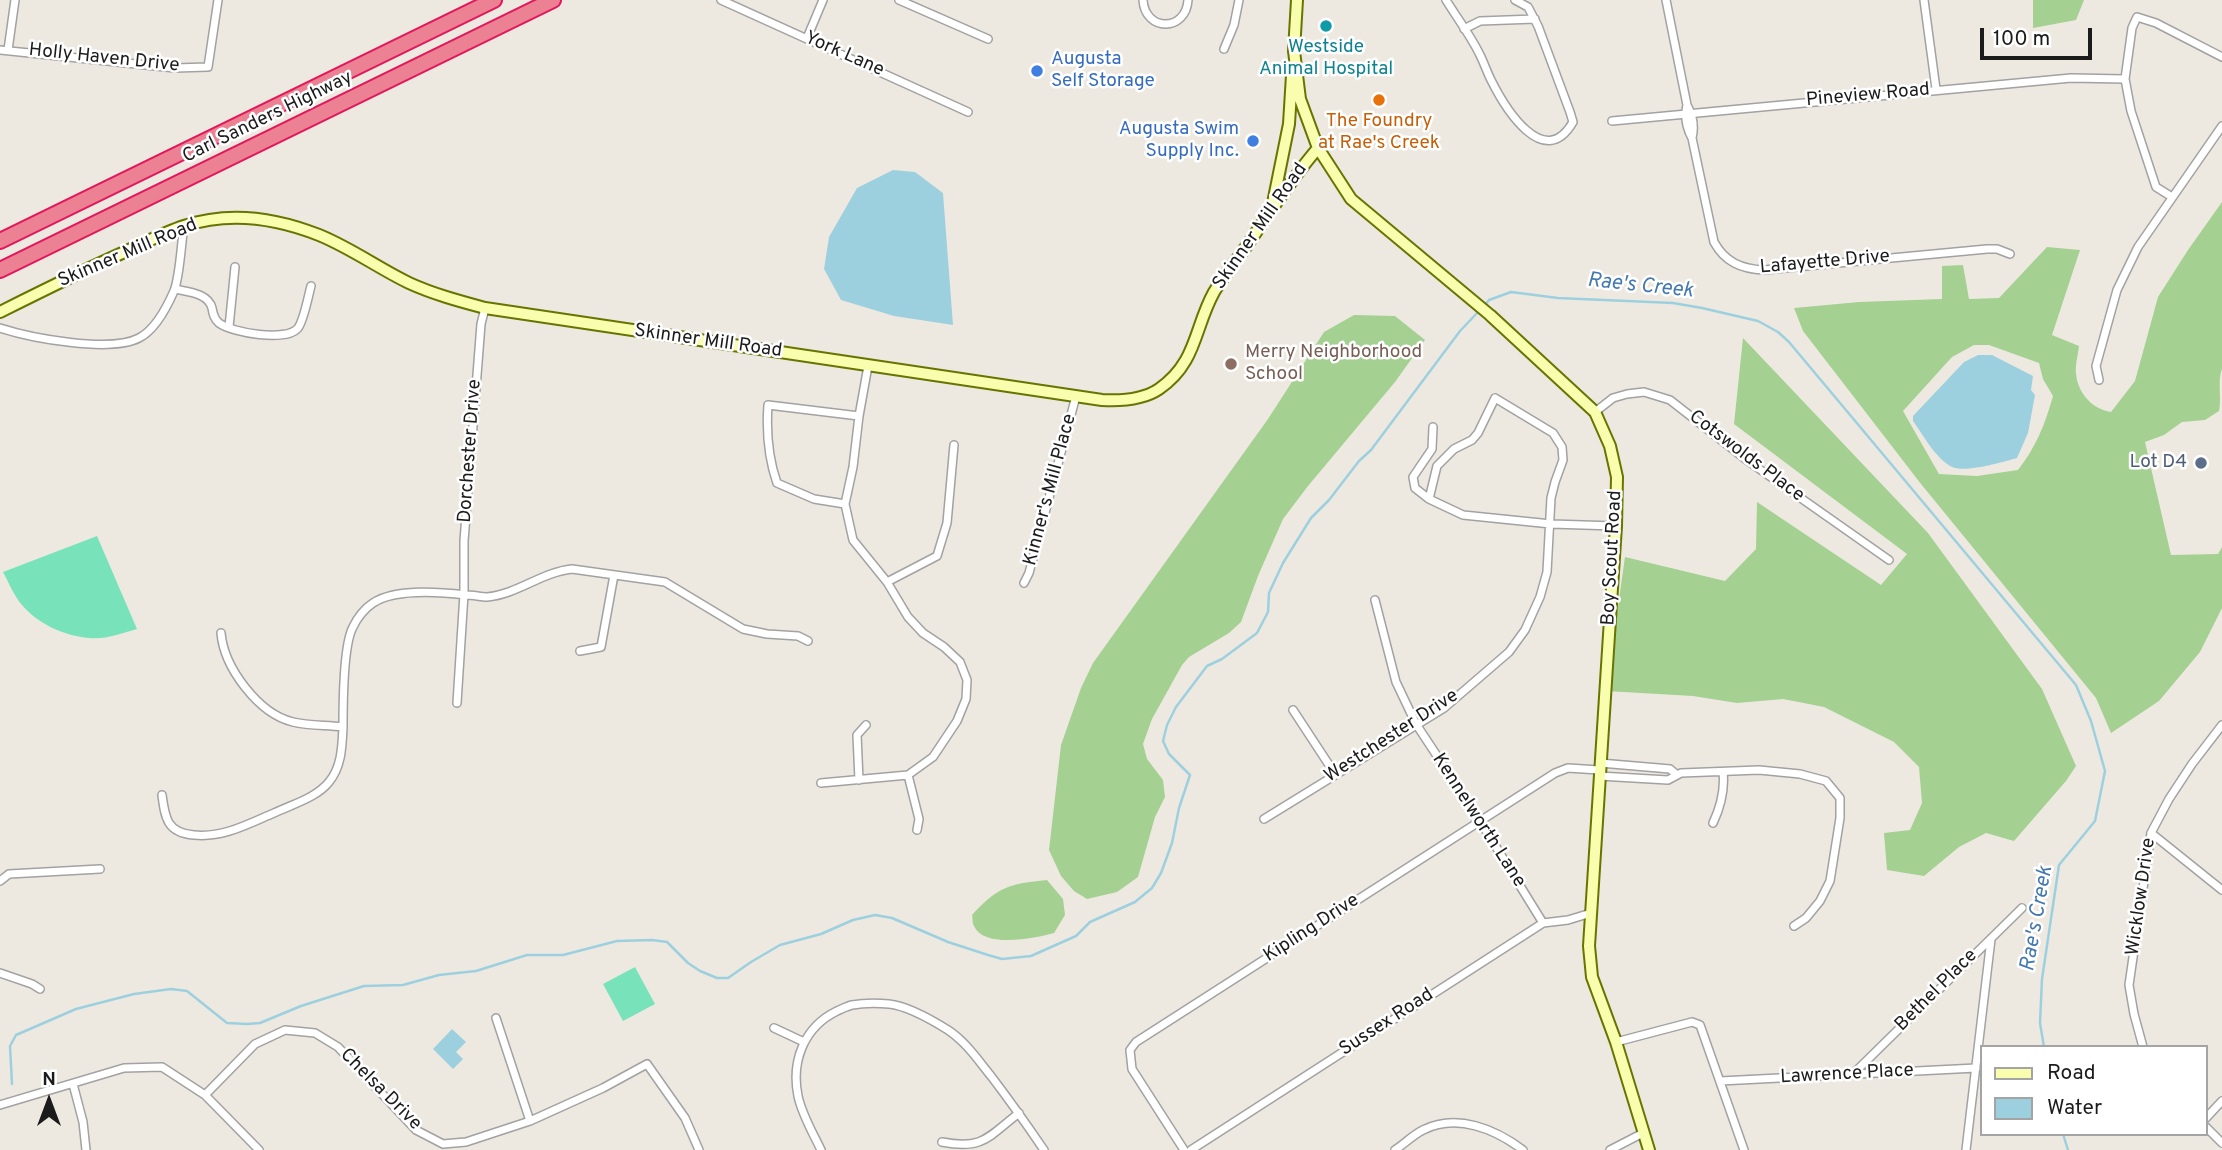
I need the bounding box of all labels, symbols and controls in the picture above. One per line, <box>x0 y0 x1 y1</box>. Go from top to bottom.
scale bar <box>1984 14 2096 58</box>
marker: Westside Animal Hospital <box>1318 18 1334 34</box>
text: 100 m <box>1993 26 2050 53</box>
street label: York Lane <box>801 27 887 83</box>
place label: Westside Animal Hospital <box>1259 37 1393 81</box>
street label: Holly Haven Drive <box>28 40 180 78</box>
place label: Augusta Self Storage <box>1051 49 1155 93</box>
marker: Augusta Self Storage <box>1029 63 1045 79</box>
street label: Carl Sanders Highway <box>179 67 357 169</box>
street label: Pineview Road <box>1805 79 1931 113</box>
marker: The Foundry at Rae's Creek <box>1371 92 1387 108</box>
place label: The Foundry at Rae's Creek <box>1318 111 1440 155</box>
place label: Augusta Swim Supply Inc. <box>1119 119 1239 163</box>
marker: Augusta Swim Supply Inc. <box>1245 133 1261 149</box>
street label: Skinner Mill Road <box>1209 159 1313 295</box>
street label: Skinner Mill Road <box>55 214 201 294</box>
street label: Lafayette Drive <box>1759 246 1891 280</box>
water label: Rae's Creek <box>1586 269 1694 305</box>
street label: Skinner Mill Road <box>633 320 783 364</box>
place label: Merry Neighborhood School <box>1245 342 1422 386</box>
marker: Merry Neighborhood School <box>1223 356 1239 372</box>
street label: Dorchester Drive <box>455 379 487 523</box>
street label: Cotswolds Place <box>1684 406 1808 508</box>
street label: Kinner's Mill Place <box>1020 412 1082 568</box>
place label: Lot D4 <box>2130 452 2187 474</box>
marker: Lot D4 <box>2193 455 2209 471</box>
street label: Boy Scout Road <box>1598 490 1628 626</box>
street label: Westchester Drive <box>1321 685 1463 789</box>
street label: Kennelworth Lane <box>1426 750 1530 892</box>
street label: Wicklow Drive <box>2122 837 2162 957</box>
water label: Rae's Creek <box>2016 864 2060 974</box>
street label: Kipling Drive <box>1260 890 1364 968</box>
street label: Bethel Place <box>1891 945 1983 1037</box>
street label: Sussex Road <box>1336 984 1438 1062</box>
street label: Chelsa Drive <box>334 1044 426 1136</box>
legend <box>1980 1045 2208 1136</box>
street label: Lawrence Place <box>1780 1060 1914 1090</box>
text: Road <box>2047 1060 2096 1087</box>
north arrow <box>14 1066 84 1136</box>
text: N <box>42 1068 56 1092</box>
text: Water <box>2047 1095 2102 1122</box>

